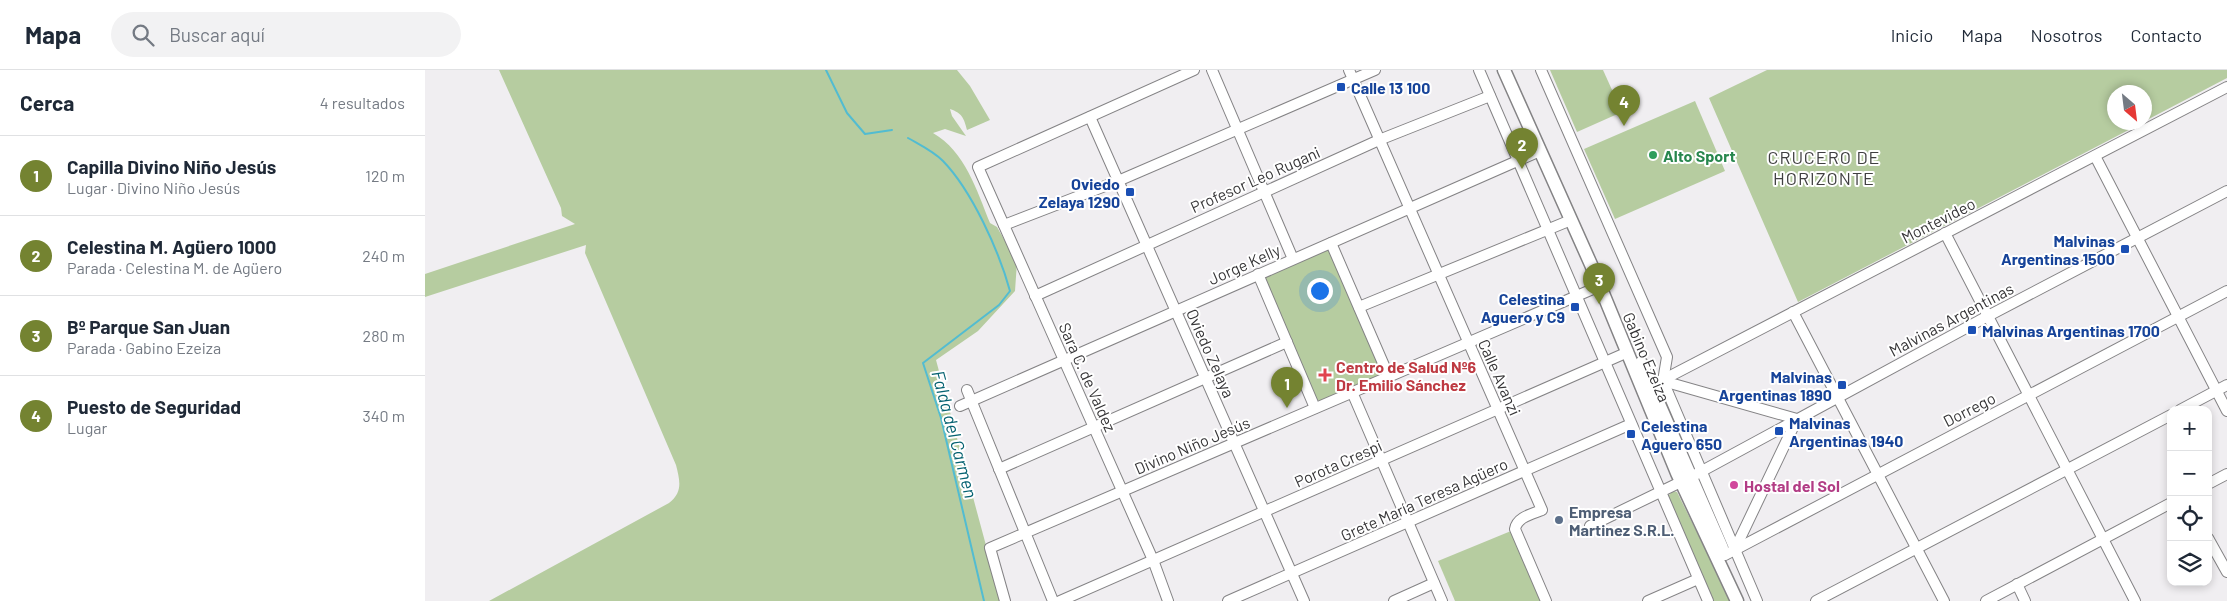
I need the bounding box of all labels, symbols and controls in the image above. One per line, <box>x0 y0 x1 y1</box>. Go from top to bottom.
search box <box>111 12 461 57</box>
text: Mapa <box>25 20 81 49</box>
icon: search <box>129 21 157 49</box>
text: Buscar aquí <box>169 23 265 46</box>
text: Inicio <box>1891 24 1933 46</box>
text: Mapa <box>1961 24 2003 46</box>
text: Nosotros <box>2031 24 2102 46</box>
text: Contacto <box>2130 24 2202 46</box>
place label: Calle 13 100 <box>1351 78 1430 97</box>
marker: Calle 13 100 <box>1335 81 1347 93</box>
pin: 4 <box>1608 85 1640 126</box>
north arrow <box>2107 85 2152 130</box>
text: Cerca <box>20 90 74 115</box>
text: 4 resultados <box>320 93 405 112</box>
pin: 2 <box>1506 128 1538 169</box>
street label: Profesor Leo Rugani <box>1187 142 1323 216</box>
place label: Alto Sport <box>1663 146 1736 165</box>
district label: CRUCERO DE HORIZONTE <box>1768 146 1881 189</box>
marker: Alto Sport <box>1647 149 1659 161</box>
text: Capilla Divino Niño Jesús <box>67 155 276 178</box>
text: 1 <box>33 166 39 185</box>
text: 120 m <box>365 166 405 185</box>
place label: Oviedo Zelaya 1290 <box>1039 174 1120 211</box>
text: Lugar · Divino Niño Jesús <box>67 178 240 197</box>
marker: Oviedo Zelaya 1290 <box>1124 186 1136 198</box>
street label: Montevideo <box>1898 193 1978 247</box>
place label: Malvinas Argentinas 1500 <box>2001 231 2115 268</box>
text: Celestina M. Agüero 1000 <box>67 235 276 258</box>
street label: Jorge Kelly <box>1205 239 1283 288</box>
marker: Malvinas Argentinas 1500 <box>2119 243 2131 255</box>
text: 2 <box>32 246 40 265</box>
text: 240 m <box>362 246 405 265</box>
text: Parada · Celestina M. de Agüero <box>67 258 282 277</box>
pin: 3 <box>1583 263 1615 304</box>
your location <box>1307 278 1333 304</box>
street label: Malvinas Argentinas <box>1886 278 2016 360</box>
place label: Celestina Aguero y C9 <box>1481 289 1565 326</box>
marker: Celestina Aguero y C9 <box>1569 301 1581 313</box>
street label: Oviedo Zelaya <box>1183 306 1239 400</box>
street label: Gabino Ezeiza <box>1620 309 1674 405</box>
text: Bº Parque San Juan <box>67 315 230 338</box>
street label: Sara C. de Valdez <box>1055 320 1121 434</box>
place label: Malvinas Argentinas 1700 <box>1982 321 2160 340</box>
marker: Malvinas Argentinas 1700 <box>1966 324 1978 336</box>
text: 3 <box>32 326 40 345</box>
text: 280 m <box>363 326 405 345</box>
street label: Calle Avanzi <box>1475 336 1525 418</box>
text: Parada · Gabino Ezeiza <box>67 338 221 357</box>
place label: Centro de Salud Nº6 Dr. Emilio Sánchez <box>1336 357 1476 394</box>
pin: 1 <box>1271 367 1303 408</box>
place label: Malvinas Argentinas 1890 <box>1719 367 1832 404</box>
water label: Falda del Carmen <box>927 368 983 500</box>
marker: Centro de Salud Nº6 Dr. Emilio Sánchez <box>1318 368 1332 382</box>
marker: Malvinas Argentinas 1890 <box>1836 379 1848 391</box>
street label: Dorrego <box>1940 388 1998 430</box>
text: Puesto de Seguridad <box>67 395 241 418</box>
text: 4 <box>31 406 41 425</box>
text: 340 m <box>362 406 405 425</box>
map controls <box>2167 406 2212 586</box>
button: + <box>2167 406 2212 451</box>
street label: Divino Niño Jesús <box>1132 412 1252 478</box>
place label: Malvinas Argentinas 1940 <box>1789 413 1903 450</box>
place label: Celestina Aguero 650 <box>1641 416 1722 453</box>
text: Lugar <box>67 418 107 437</box>
marker: Malvinas Argentinas 1940 <box>1773 425 1785 437</box>
marker: Celestina Aguero 650 <box>1625 428 1637 440</box>
street label: Porota Crespi <box>1291 435 1385 491</box>
button: − <box>2167 451 2212 496</box>
street label: Grete María Teresa Agüero <box>1338 454 1510 544</box>
place label: Hostal del Sol <box>1744 476 1840 495</box>
marker: Hostal del Sol <box>1728 479 1740 491</box>
button: locate <box>2167 496 2212 541</box>
place label: Empresa Martinez S.R.L. <box>1569 502 1675 539</box>
marker: Empresa Martinez S.R.L. <box>1553 514 1565 526</box>
button: layers <box>2167 541 2212 586</box>

